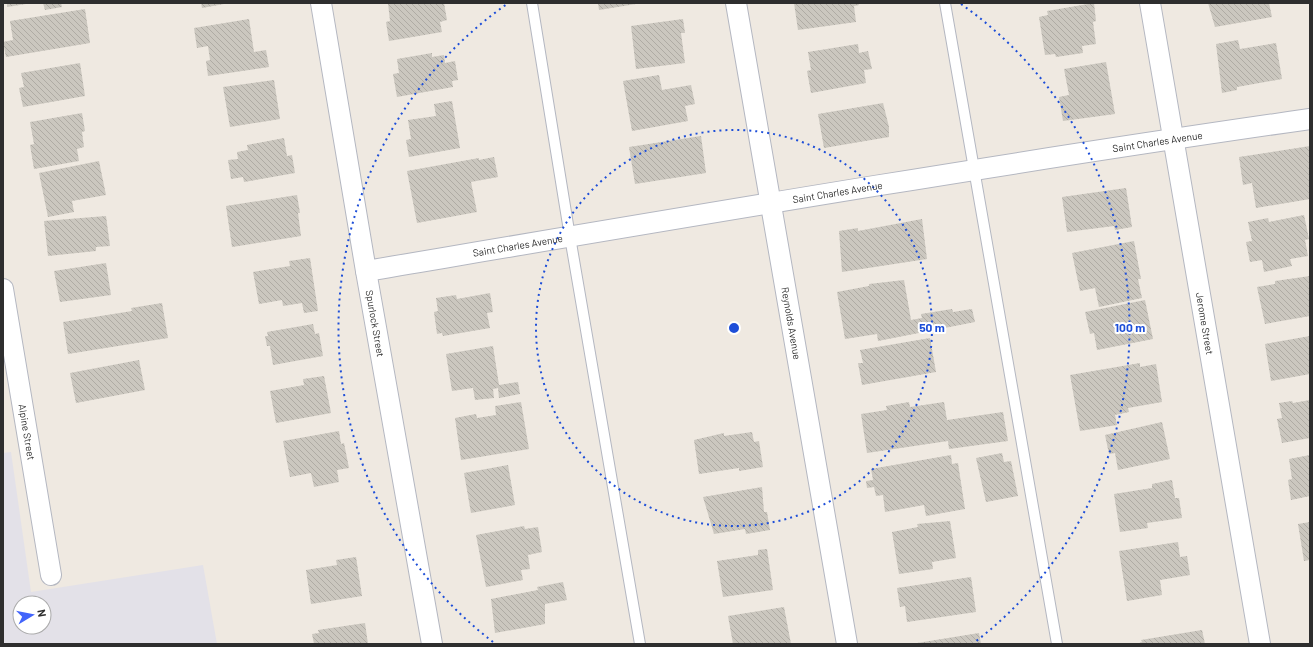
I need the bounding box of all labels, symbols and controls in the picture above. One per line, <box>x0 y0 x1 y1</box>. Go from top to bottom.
street label: Saint Charles Avenue <box>1112 129 1203 154</box>
street label: Saint Charles Avenue <box>792 179 883 205</box>
street label: Saint Charles Avenue <box>472 232 564 259</box>
street label: Reynolds Avenue <box>779 286 804 360</box>
street label: Spurlock Street <box>363 289 387 358</box>
street label: Jerome Street <box>1194 291 1216 356</box>
text: 50 m <box>919 320 945 334</box>
text: 100 m <box>1115 320 1145 334</box>
centre of rings <box>727 321 741 335</box>
street label: Alpine Street <box>16 403 38 461</box>
north arrow <box>12 595 52 635</box>
text: N <box>35 608 49 618</box>

